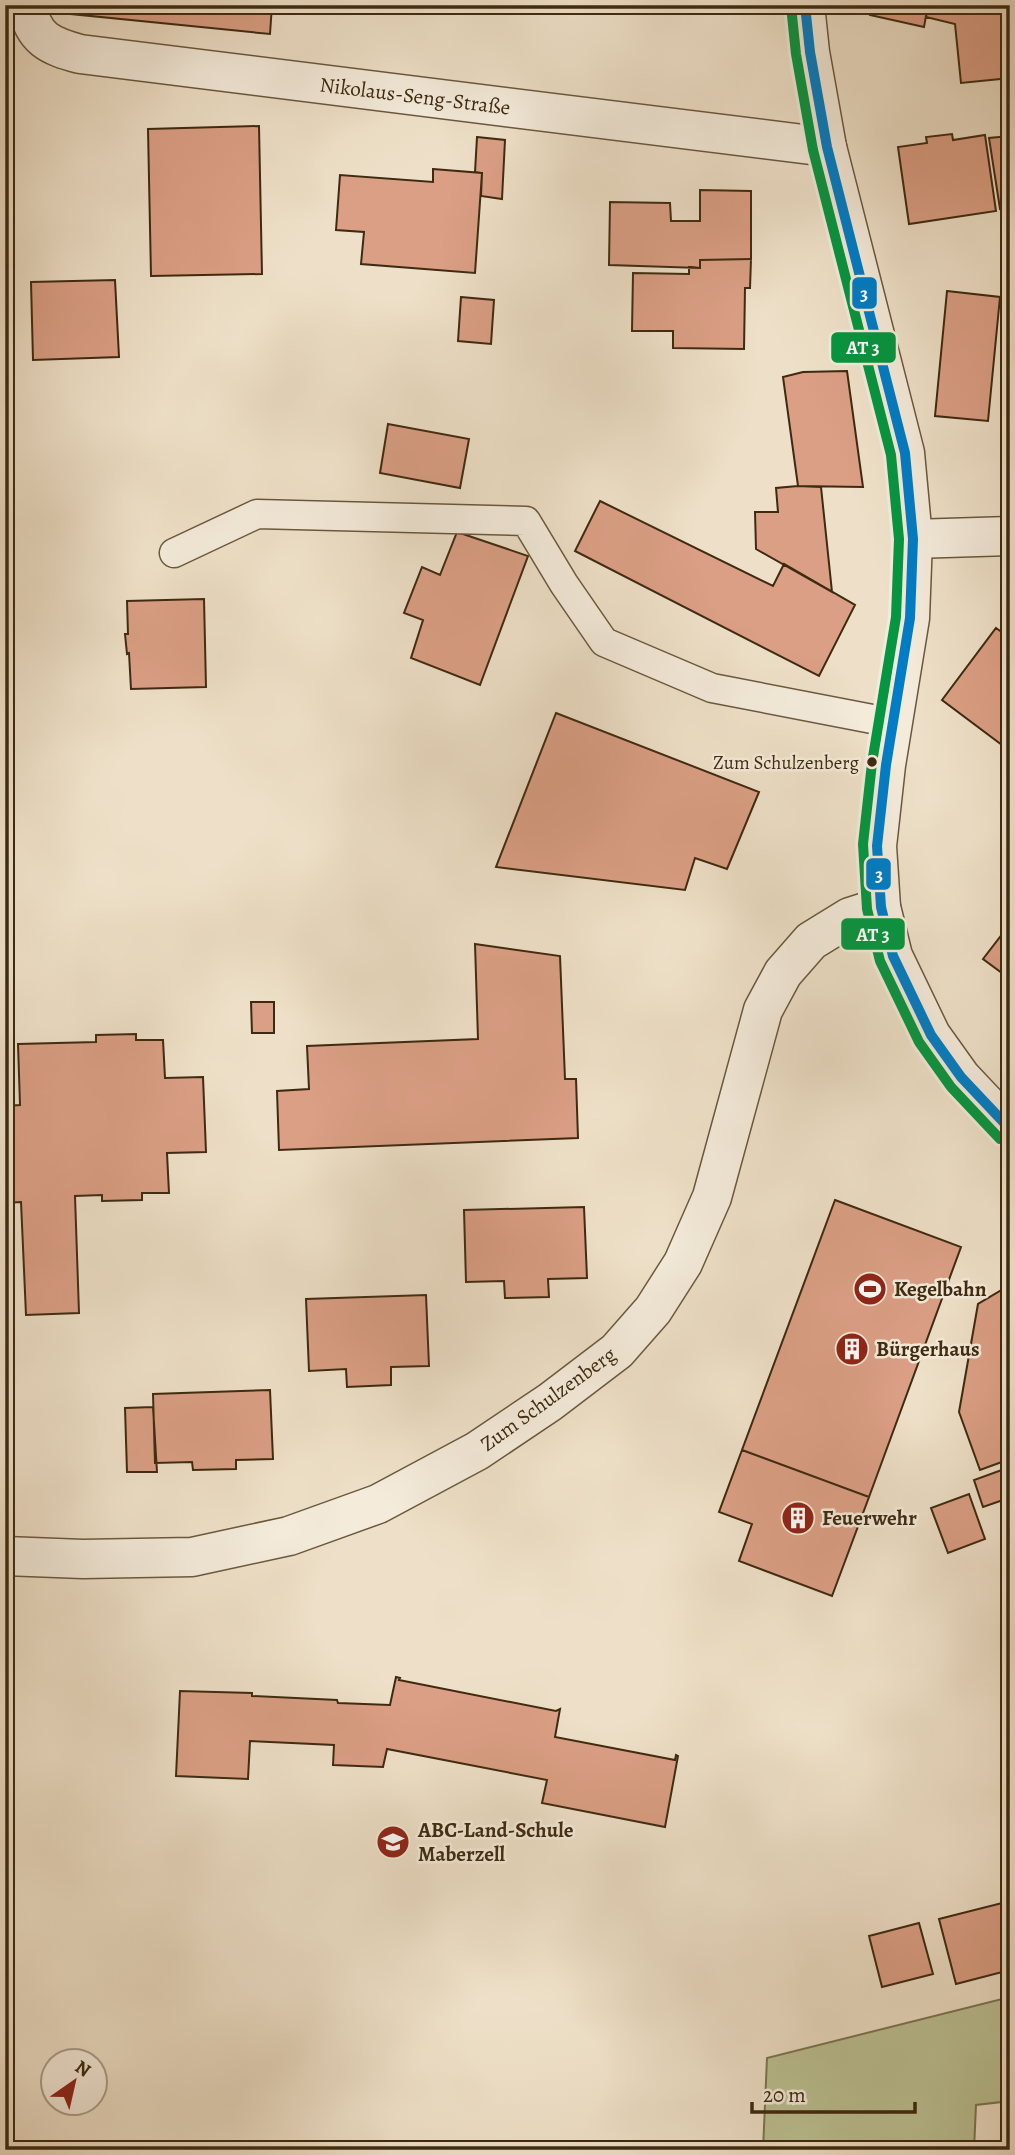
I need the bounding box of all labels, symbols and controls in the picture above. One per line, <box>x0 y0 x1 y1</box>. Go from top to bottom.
street label: Nikolaus-Seng-Straße <box>318 70 512 122</box>
line badge: 3 <box>851 276 878 310</box>
text: 3 <box>860 281 868 307</box>
line badge: AT 3 <box>830 331 897 364</box>
text: AT 3 <box>845 335 880 361</box>
place label: Zum Schulzenberg <box>713 750 859 776</box>
marker: Zum Schulzenberg <box>865 755 879 769</box>
line badge: 3 <box>865 857 892 891</box>
text: 3 <box>875 862 883 888</box>
line badge: AT 3 <box>840 917 906 951</box>
text: AT 3 <box>855 922 890 948</box>
sports icon: Kegelbahn <box>851 1270 889 1308</box>
place label: Kegelbahn <box>894 1275 987 1303</box>
building icon: Bürgerhaus <box>833 1330 871 1368</box>
place label: Bürgerhaus <box>876 1335 980 1363</box>
street label: Zum Schulzenberg <box>475 1340 622 1458</box>
building icon: Feuerwehr <box>779 1499 817 1537</box>
place label: Feuerwehr <box>822 1504 917 1532</box>
place label: ABC-Land-Schule Maberzell <box>417 1816 574 1868</box>
school or university icon: ABC-Land-Schule Maberzell <box>374 1823 412 1861</box>
north arrow <box>38 2046 108 2116</box>
text: N <box>70 2054 96 2083</box>
scale bar <box>752 2071 915 2115</box>
text: 20 m <box>763 2081 806 2109</box>

